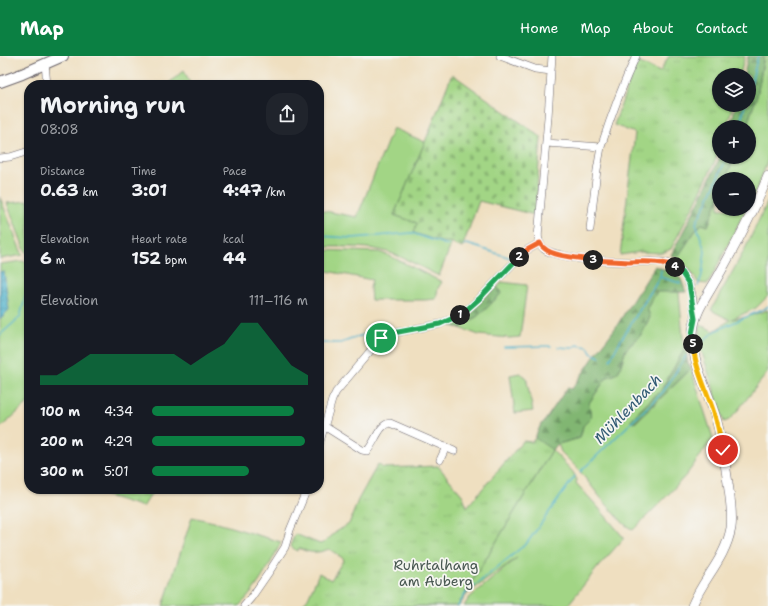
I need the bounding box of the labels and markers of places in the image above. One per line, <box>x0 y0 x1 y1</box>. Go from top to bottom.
pin: 2 <box>509 247 529 267</box>
pin: 3 <box>583 250 603 270</box>
pin: 4 <box>665 257 685 277</box>
pin: 1 <box>450 305 470 325</box>
pin <box>364 321 398 355</box>
pin: 5 <box>683 334 703 354</box>
pin <box>706 433 740 467</box>

